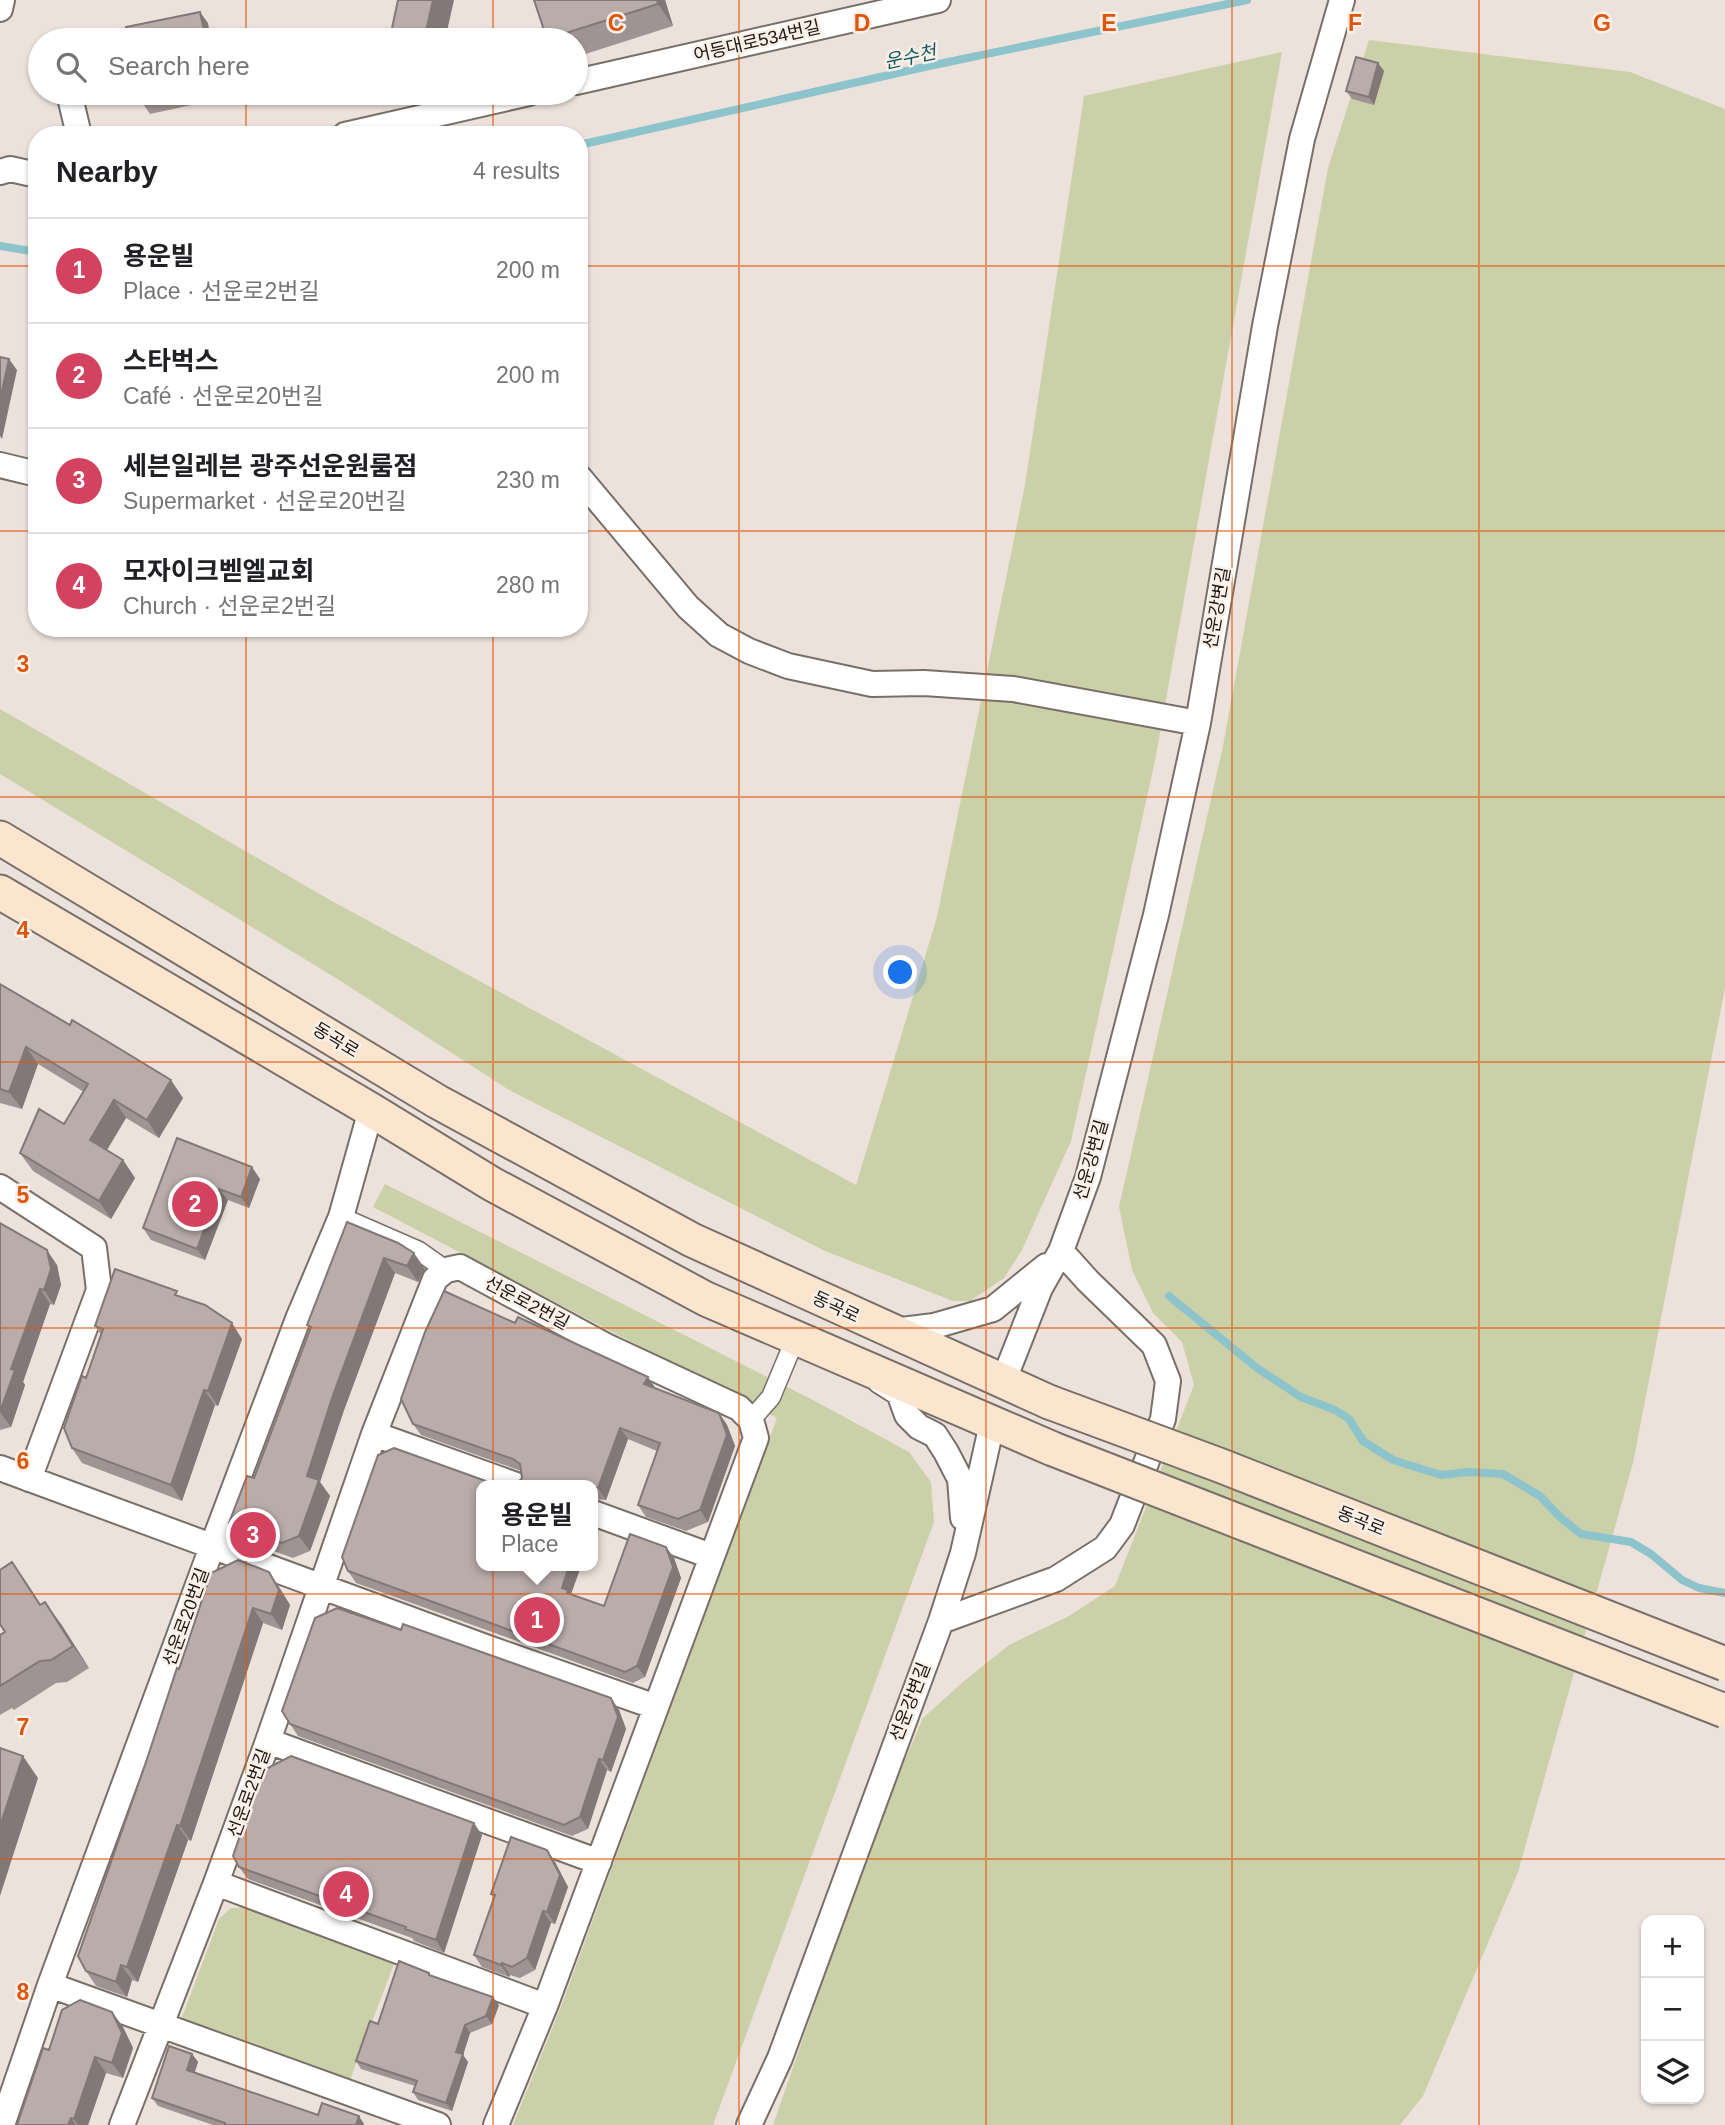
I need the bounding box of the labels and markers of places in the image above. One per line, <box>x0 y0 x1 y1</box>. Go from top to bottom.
pin: 2 <box>172 1178 218 1230</box>
pin: 3 <box>230 1509 276 1561</box>
pin: 1 <box>514 1594 560 1646</box>
pin: 4 <box>323 1868 369 1920</box>

